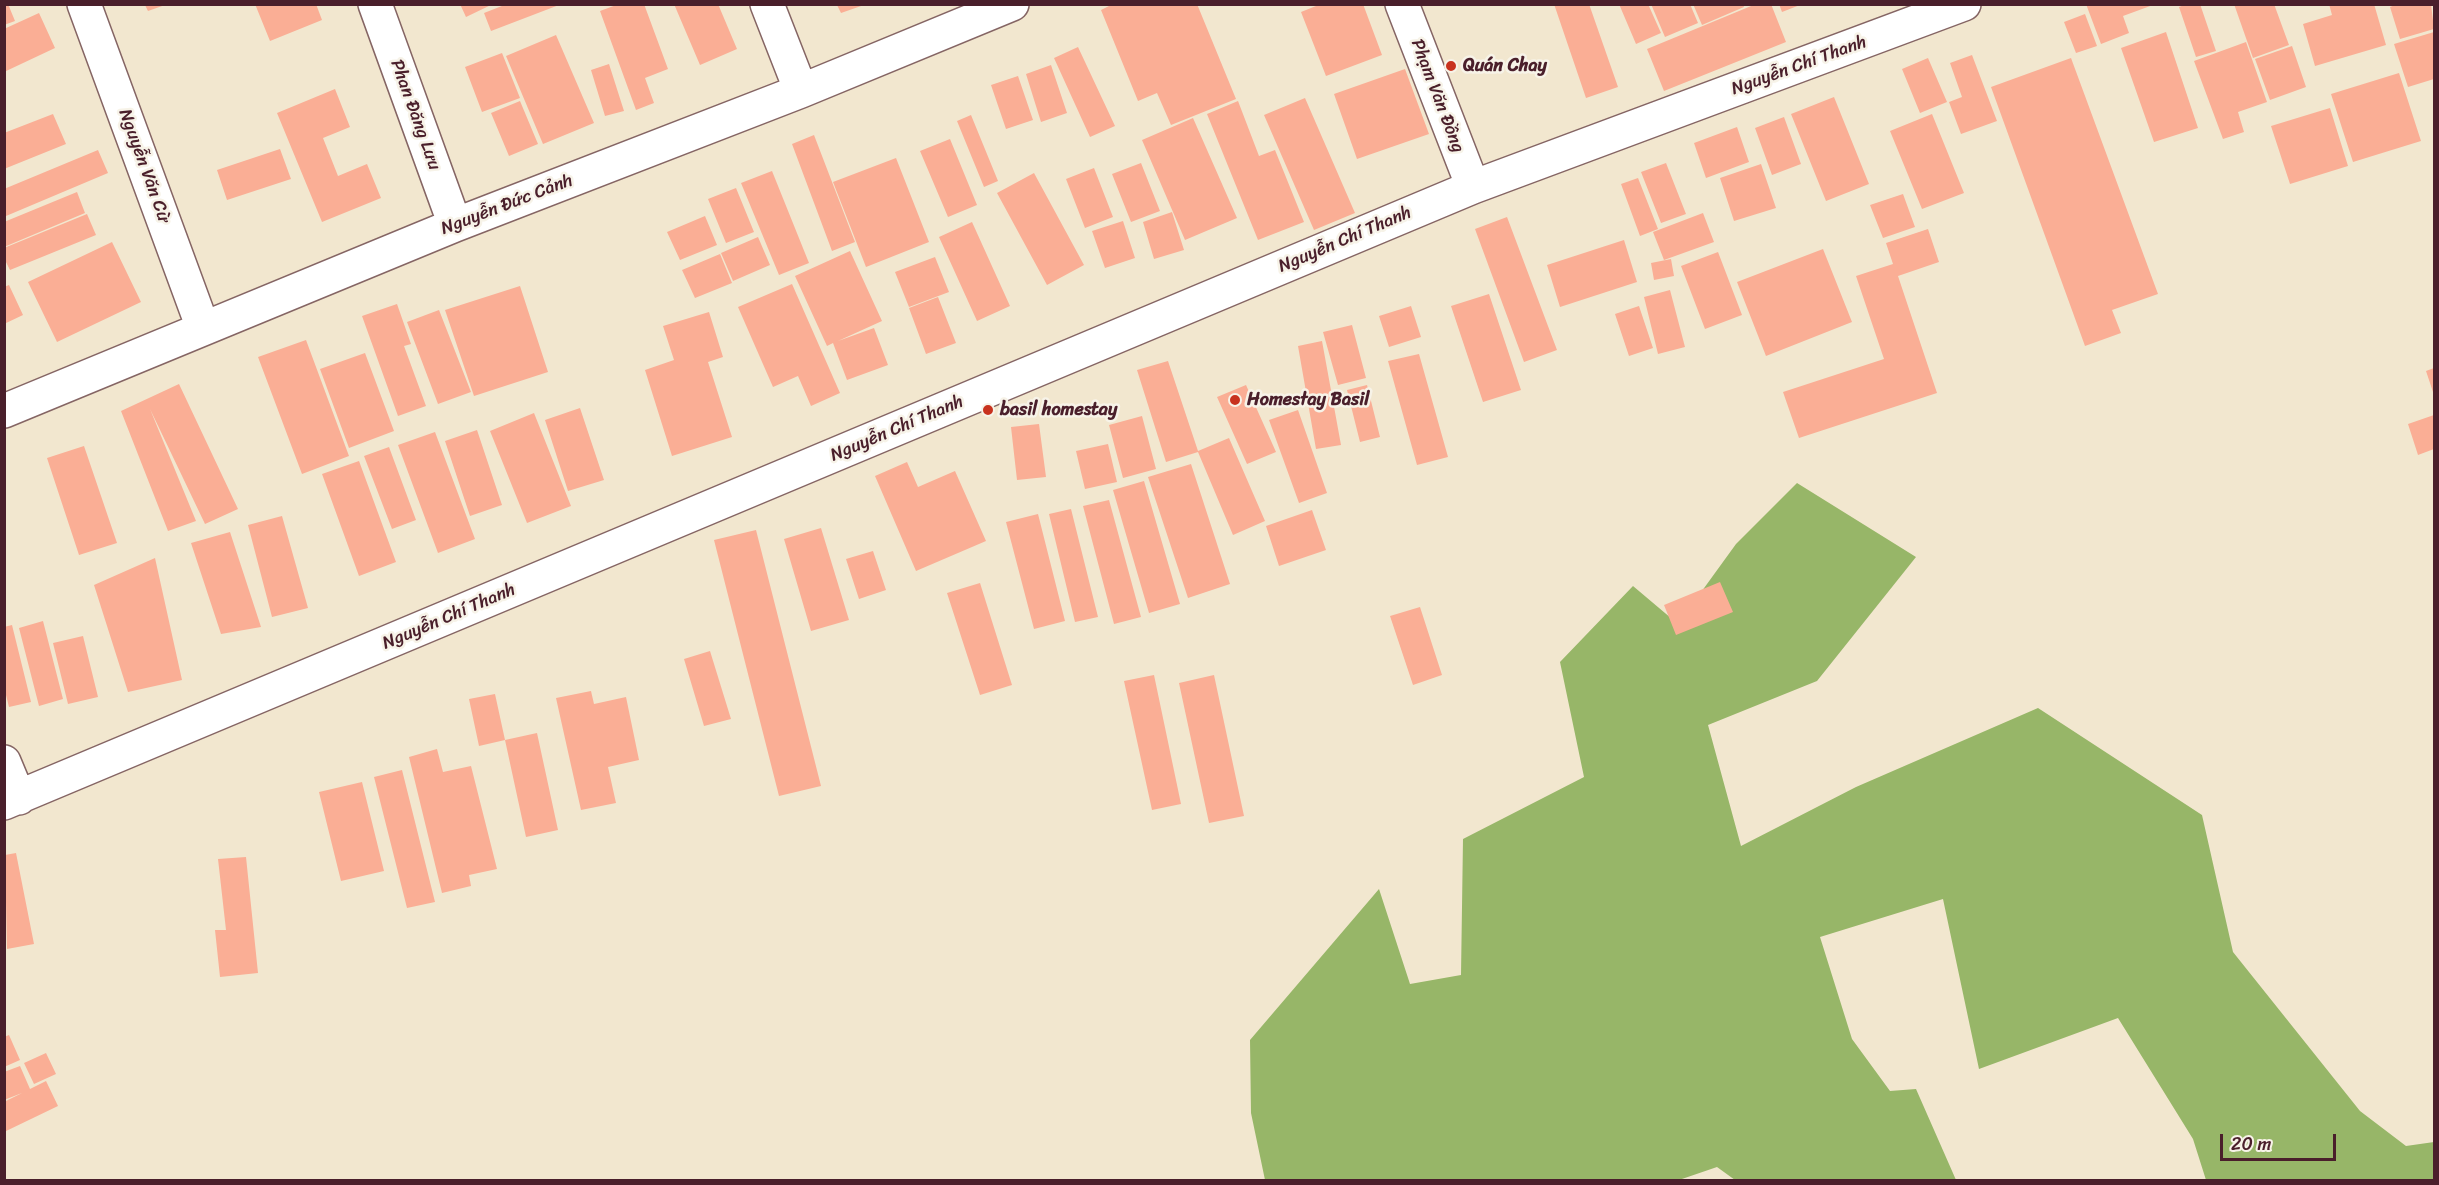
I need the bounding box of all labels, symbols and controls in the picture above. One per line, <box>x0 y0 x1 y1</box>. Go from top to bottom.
street label: Nguyễn Chí Thanh <box>1729 32 1869 100</box>
street label: Phạm Văn Đồng <box>1406 36 1468 156</box>
place label: Quán Chay <box>1463 55 1547 77</box>
street label: Phan Đăng Lưu <box>385 57 445 173</box>
marker: Quán Chay <box>1444 59 1458 73</box>
street label: Nguyễn Văn Cừ <box>113 106 175 226</box>
street label: Nguyễn Đức Cảnh <box>438 170 576 240</box>
street label: Nguyễn Chí Thanh <box>1275 202 1415 278</box>
place label: Homestay Basil <box>1247 389 1369 411</box>
street label: Nguyễn Chí Thanh <box>827 391 967 467</box>
marker: Homestay Basil <box>1228 393 1242 407</box>
place label: basil homestay <box>1000 399 1117 421</box>
marker: basil homestay <box>981 403 995 417</box>
street label: Nguyễn Chí Thanh <box>379 579 519 655</box>
scale bar <box>2223 1122 2338 1160</box>
text: 20 m <box>2231 1128 2271 1160</box>

